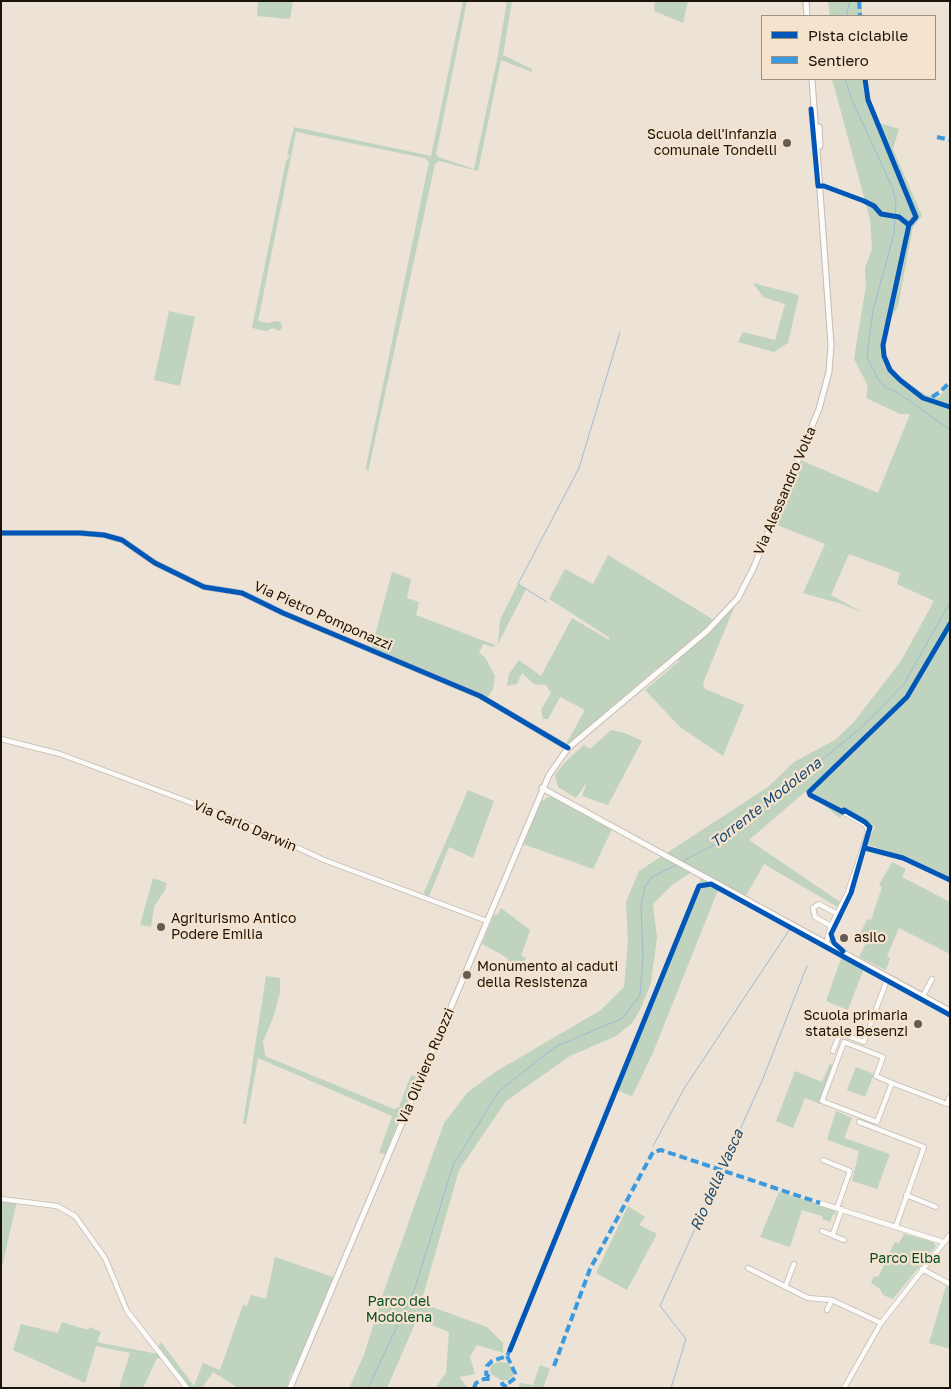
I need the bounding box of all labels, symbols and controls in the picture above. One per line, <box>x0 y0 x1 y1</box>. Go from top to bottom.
legend <box>761 15 936 80</box>
text: Pista ciclabile <box>808 26 908 44</box>
text: Sentiero <box>808 51 869 69</box>
place label: Scuola dell'infanzia comunale Tondelli <box>647 127 777 160</box>
marker: Scuola dell'infanzia comunale Tondelli <box>781 137 793 149</box>
street label: Via Alessandro Volta <box>750 424 820 558</box>
street label: Via Pietro Pomponazzi <box>251 578 395 654</box>
water label: Torrente Modolena <box>707 754 825 852</box>
street label: Via Carlo Darwin <box>191 797 299 855</box>
place label: Agriturismo Antico Podere Emilia <box>171 911 296 944</box>
marker: Agriturismo Antico Podere Emilia <box>155 921 167 933</box>
place label: asilo <box>854 930 886 946</box>
marker: asilo <box>838 932 850 944</box>
place label: Monumento ai caduti della Resistenza <box>477 959 618 992</box>
marker: Monumento ai caduti della Resistenza <box>461 969 473 981</box>
street label: Via Oliviero Ruozzi <box>394 1005 458 1127</box>
place label: Scuola primaria statale Besenzi <box>803 1008 908 1040</box>
marker: Scuola primaria statale Besenzi <box>912 1018 924 1030</box>
water label: Rio della Vasca <box>687 1127 747 1233</box>
park label: Parco Elba <box>869 1251 941 1267</box>
park label: Parco del Modolena <box>366 1294 432 1326</box>

